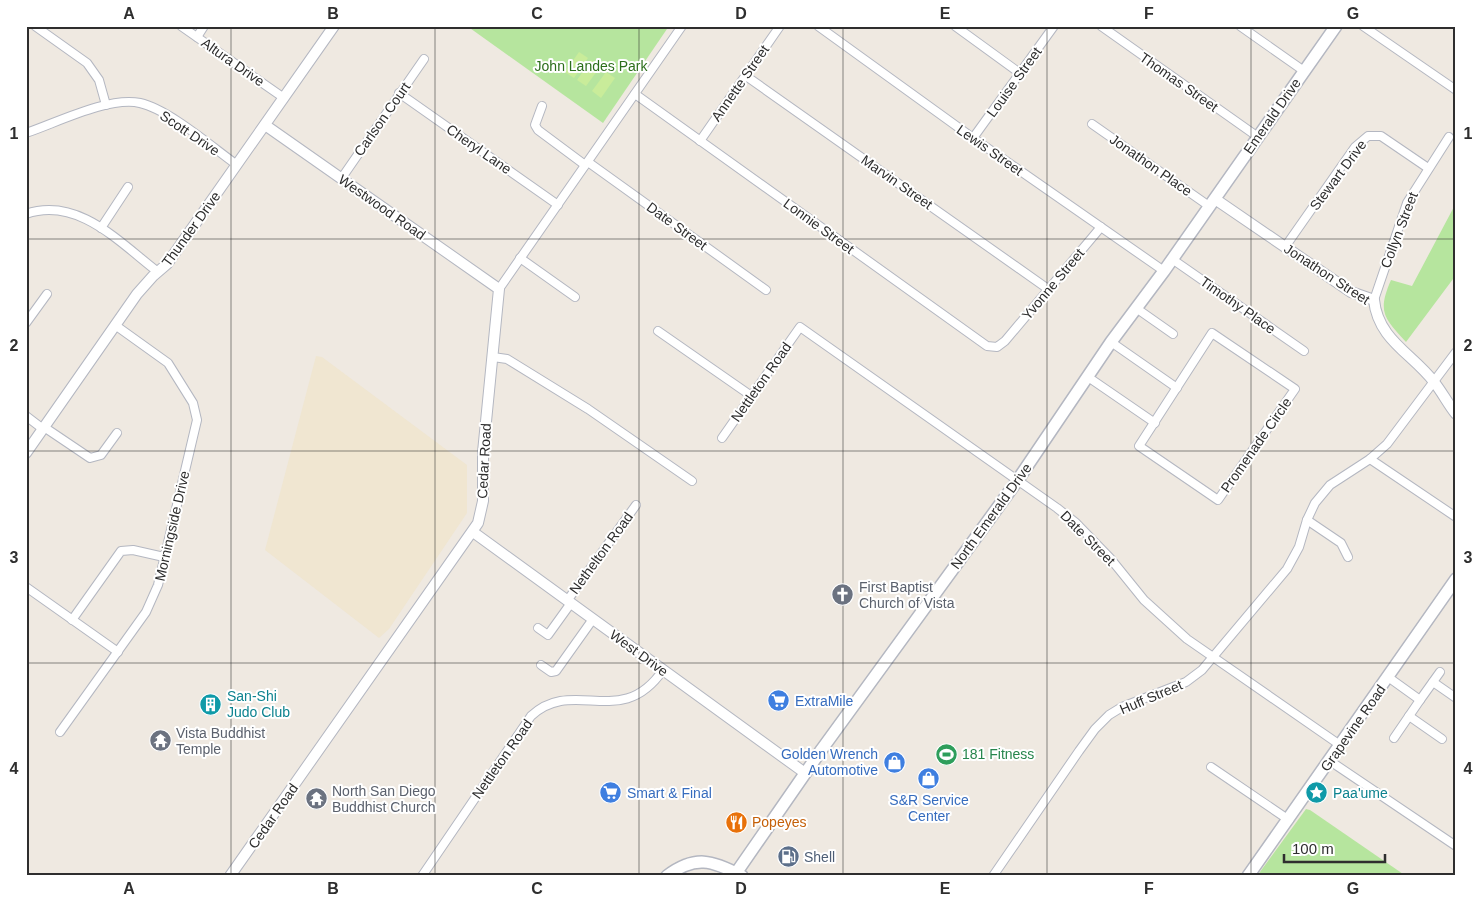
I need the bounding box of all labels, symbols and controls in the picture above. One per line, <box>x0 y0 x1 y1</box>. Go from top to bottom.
text: A <box>123 5 135 22</box>
text: B <box>327 5 339 22</box>
text: C <box>531 5 543 22</box>
text: D <box>735 5 747 22</box>
text: E <box>940 5 951 22</box>
text: F <box>1144 5 1154 22</box>
text: G <box>1347 5 1359 22</box>
street label: Altura Drive <box>198 34 268 90</box>
street label: Annette Street <box>708 42 772 124</box>
street label: Louise Street <box>983 44 1045 120</box>
street label: Thomas Street <box>1137 49 1221 115</box>
park label: John Landes Park <box>535 58 648 74</box>
street label: Emerald Drive <box>1240 75 1304 157</box>
street label: Carlson Court <box>351 79 413 159</box>
street label: Scott Drive <box>157 107 223 159</box>
street label: Cheryl Lane <box>443 121 515 177</box>
street label: Lewis Street <box>954 121 1026 179</box>
text: 1 <box>10 125 19 142</box>
text: 1 <box>1464 125 1473 142</box>
street label: Jonathon Place <box>1107 131 1195 199</box>
street label: Stewart Drive <box>1306 136 1370 213</box>
street label: Marvin Street <box>858 152 936 212</box>
street label: Westwood Road <box>335 171 429 243</box>
street label: Thunder Drive <box>158 188 224 270</box>
street label: Collyn Street <box>1377 190 1421 270</box>
street label: Lonnie Street <box>781 195 857 257</box>
street label: Date Street <box>644 199 710 253</box>
street label: Jonathon Street <box>1281 240 1373 308</box>
street label: Yvonne Street <box>1019 245 1087 323</box>
street label: Timothy Place <box>1197 273 1279 337</box>
text: 2 <box>10 337 19 354</box>
text: 2 <box>1464 337 1473 354</box>
street label: Nettleton Road <box>728 339 794 425</box>
street label: Promenade Circle <box>1217 394 1295 495</box>
street label: Cedar Road <box>474 423 494 499</box>
street label: North Emerald Drive <box>947 460 1035 572</box>
street label: Morningside Drive <box>152 469 193 583</box>
street label: Date Street <box>1057 507 1119 569</box>
street label: Nethelton Road <box>566 509 636 597</box>
text: 3 <box>10 549 19 566</box>
text: 3 <box>1464 549 1473 566</box>
place label: First Baptist Church of Vista <box>859 579 955 611</box>
church icon: First Baptist Church of Vista <box>831 583 855 607</box>
street label: West Drive <box>607 626 671 680</box>
street label: Huff Street <box>1117 677 1185 717</box>
street label: Grapevine Road <box>1317 682 1389 774</box>
place label: San-Shi Judo Club <box>227 688 290 720</box>
supermarket icon: ExtraMile <box>767 689 791 713</box>
building icon: San-Shi Judo Club <box>199 692 223 716</box>
place label: ExtraMile <box>795 693 854 709</box>
street label: Nettleton Road <box>469 716 535 802</box>
place label: Vista Buddhist Temple <box>176 725 265 757</box>
temple icon: Vista Buddhist Temple <box>148 729 172 753</box>
sports icon: 181 Fitness <box>934 742 958 766</box>
place label: Golden Wrench Automotive <box>781 746 878 778</box>
place label: 181 Fitness <box>962 746 1034 762</box>
shop icon: Golden Wrench Automotive <box>882 750 906 774</box>
text: 4 <box>10 760 19 777</box>
text: 4 <box>1464 760 1473 777</box>
shop icon: S&R Service Center <box>917 766 941 790</box>
street label: Cedar Road <box>245 780 301 852</box>
supermarket icon: Smart & Final <box>599 781 623 805</box>
place icon: Paa'ume <box>1305 781 1329 805</box>
place label: North San Diego Buddhist Church <box>332 783 436 815</box>
place label: Smart & Final <box>627 785 712 801</box>
place label: Paa'ume <box>1333 785 1388 801</box>
temple icon: North San Diego Buddhist Church <box>304 787 328 811</box>
place label: S&R Service Center <box>889 792 969 824</box>
restaurant icon: Popeyes <box>724 810 748 834</box>
place label: Popeyes <box>752 814 806 830</box>
scale bar <box>1284 832 1386 864</box>
text: 100 m <box>1292 840 1334 857</box>
fuel station icon: Shell <box>776 845 800 869</box>
place label: Shell <box>804 849 835 865</box>
text: A <box>123 880 135 897</box>
text: B <box>327 880 339 897</box>
text: C <box>531 880 543 897</box>
text: D <box>735 880 747 897</box>
text: E <box>940 880 951 897</box>
text: F <box>1144 880 1154 897</box>
text: G <box>1347 880 1359 897</box>

